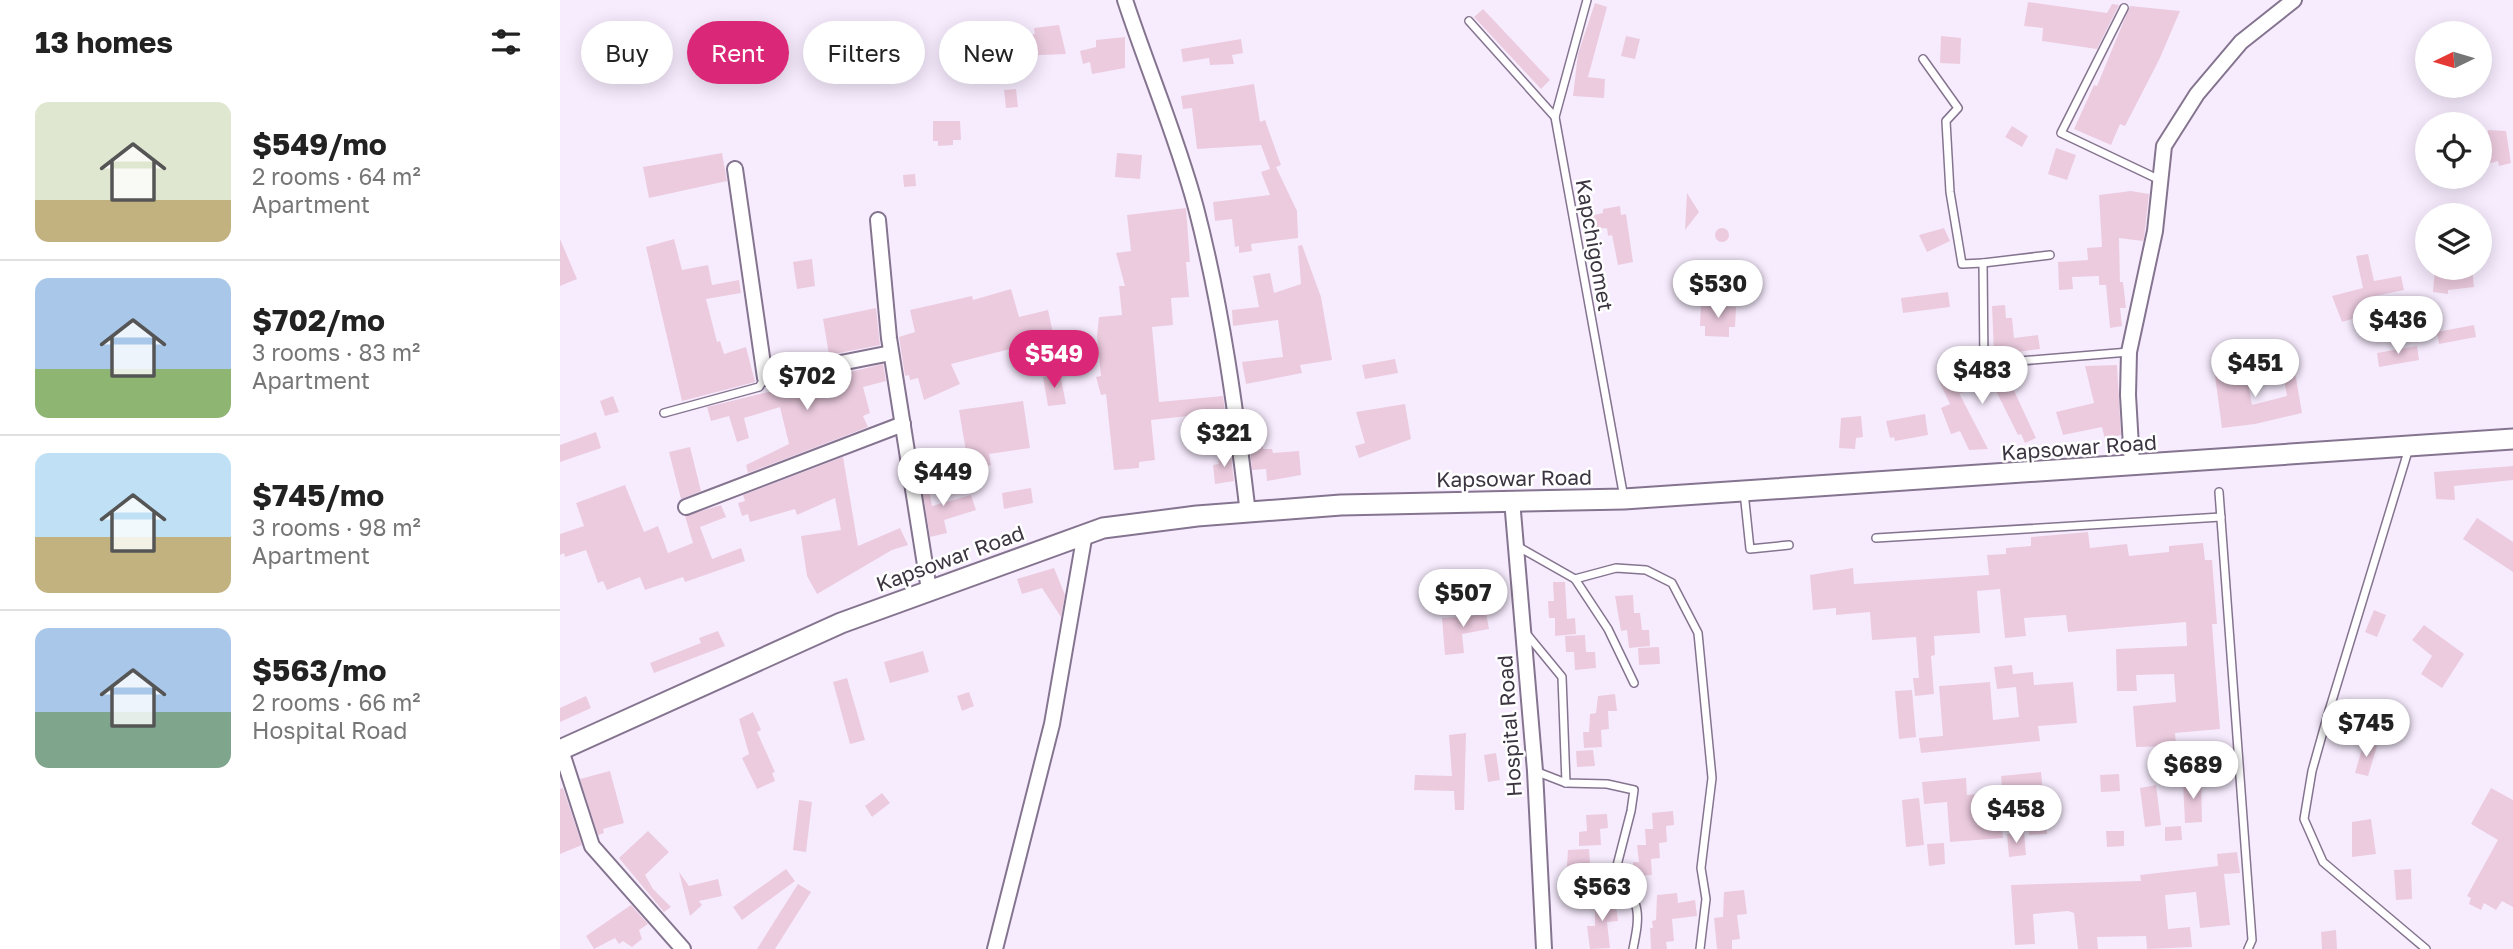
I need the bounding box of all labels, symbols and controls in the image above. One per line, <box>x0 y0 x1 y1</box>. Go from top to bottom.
chip: Buy <box>581 21 673 84</box>
chip: Rent <box>687 21 789 84</box>
chip: Filters <box>803 21 925 84</box>
chip: New <box>939 21 1038 84</box>
north arrow <box>2415 21 2492 98</box>
map controls <box>2415 21 2492 280</box>
icon: filters <box>487 23 525 61</box>
text: 13 homes <box>35 24 173 60</box>
button: locate <box>2415 112 2492 189</box>
text: $549/mo <box>252 126 387 162</box>
icon: home <box>91 130 175 214</box>
text: 2 rooms · 64 m² <box>252 162 421 190</box>
street label: Kapchigomet <box>1571 177 1619 313</box>
text: Apartment <box>252 190 370 218</box>
button: layers <box>2415 203 2492 280</box>
pin: $530 <box>1677 260 1759 320</box>
text: $530 <box>1689 269 1747 297</box>
pin: $436 <box>2357 296 2439 356</box>
text: $702/mo <box>252 302 385 338</box>
text: $436 <box>2369 305 2427 333</box>
icon: home <box>91 306 175 390</box>
pin: $549 <box>1013 330 1095 390</box>
text: 3 rooms · 83 m² <box>252 338 420 366</box>
text: $549 <box>1025 339 1083 367</box>
pin: $451 <box>2214 340 2296 399</box>
pin: $483 <box>1941 346 2023 406</box>
text: $451 <box>2227 348 2283 376</box>
pin: $702 <box>766 352 848 412</box>
text: $483 <box>1953 355 2011 383</box>
text: $702 <box>779 361 835 389</box>
text: Apartment <box>252 366 370 394</box>
pin: $321 <box>1183 410 1265 469</box>
text: $321 <box>1196 418 1252 446</box>
street label: Kapsowar Road <box>2000 429 2158 465</box>
pin: $449 <box>902 448 984 508</box>
text: $449 <box>914 457 972 485</box>
street label: Kapsowar Road <box>1436 464 1592 492</box>
text: $745/mo <box>252 477 384 513</box>
icon: home <box>91 481 175 565</box>
text: 3 rooms · 98 m² <box>252 513 421 541</box>
street label: Kapsowar Road <box>872 519 1028 597</box>
text: Apartment <box>252 541 370 569</box>
pin: $507 <box>1422 570 1504 629</box>
text: $507 <box>1435 578 1491 606</box>
text: $563/mo <box>252 652 386 688</box>
street label: Hospital Road <box>1491 654 1527 798</box>
icon: home <box>91 656 175 740</box>
text: 2 rooms · 66 m² <box>252 688 421 716</box>
pin: $745 <box>2325 700 2407 759</box>
text: $745 <box>2338 708 2394 736</box>
text: Hospital Road <box>252 716 407 744</box>
pin: $689 <box>2152 742 2234 801</box>
text: $689 <box>2163 750 2223 778</box>
pin: $458 <box>1975 786 2057 845</box>
text: $458 <box>1987 794 2045 822</box>
pin: $563 <box>1561 864 1643 923</box>
text: $563 <box>1573 872 1631 900</box>

